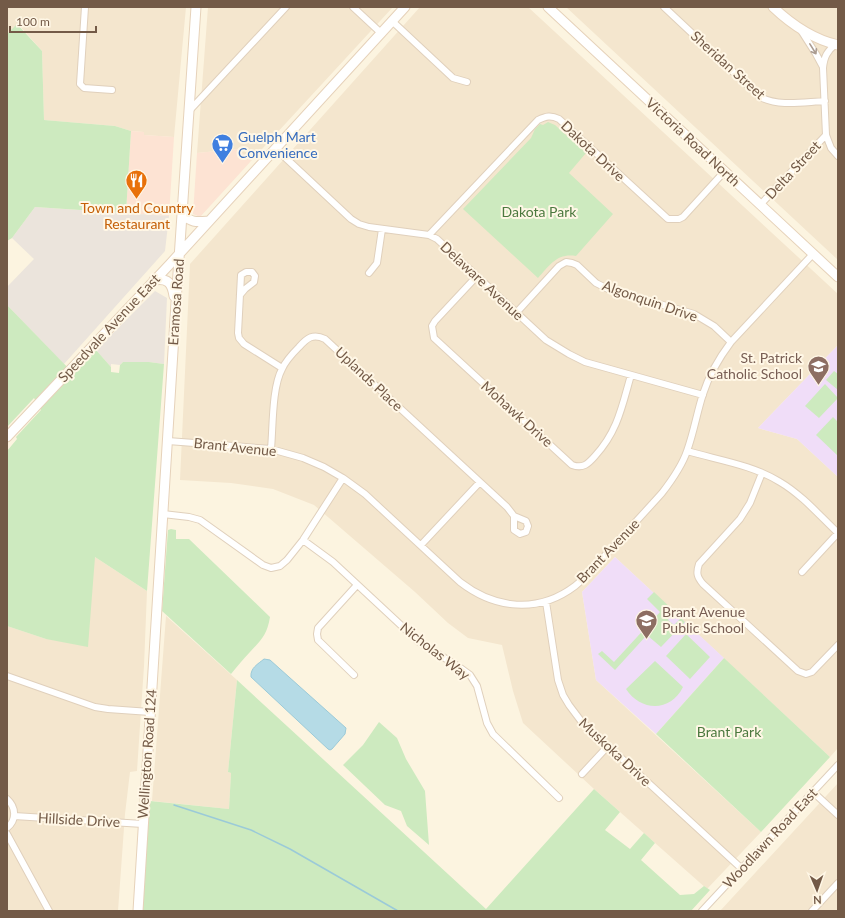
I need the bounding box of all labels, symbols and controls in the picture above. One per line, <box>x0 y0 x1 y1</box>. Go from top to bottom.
scale bar <box>10 8 96 34</box>
text: 100 m <box>16 14 50 29</box>
street label: Sheridan Street <box>688 27 769 102</box>
one-way arrow <box>809 43 817 54</box>
street label: Victoria Road North <box>643 94 744 190</box>
street label: Dakota Drive <box>558 117 629 184</box>
place label: Guelph Mart Convenience <box>238 128 318 161</box>
supermarket icon: Guelph Mart Convenience <box>210 132 236 165</box>
street label: Delta Street <box>761 137 824 202</box>
restaurant icon: Town and Country Restaurant <box>124 167 150 200</box>
place label: Town and Country Restaurant <box>81 199 194 232</box>
park label: Dakota Park <box>502 203 577 220</box>
street label: Delaware Avenue <box>437 238 528 324</box>
street label: Eramosa Road <box>164 258 187 346</box>
street label: Speedvale Avenue East <box>54 270 163 385</box>
street label: Algonquin Drive <box>600 276 700 325</box>
street label: Uplands Place <box>332 343 407 414</box>
place label: St. Patrick Catholic School <box>707 349 803 382</box>
school or university icon: St. Patrick Catholic School <box>805 353 831 386</box>
street label: Mohawk Drive <box>478 377 557 450</box>
street label: Brant Avenue <box>193 434 277 459</box>
street label: Brant Avenue <box>573 515 643 586</box>
place label: Brant Avenue Public School <box>662 603 745 636</box>
school or university icon: Brant Avenue Public School <box>634 607 660 640</box>
street label: Nicholas Way <box>397 618 474 684</box>
street label: Wellington Road 124 <box>134 689 159 819</box>
street label: Muskoka Drive <box>576 714 655 789</box>
park label: Brant Park <box>697 723 762 740</box>
street label: Woodlawn Road East <box>719 784 820 891</box>
street label: Hillside Drive <box>38 809 121 830</box>
north arrow <box>797 870 837 910</box>
text: N <box>813 894 822 907</box>

